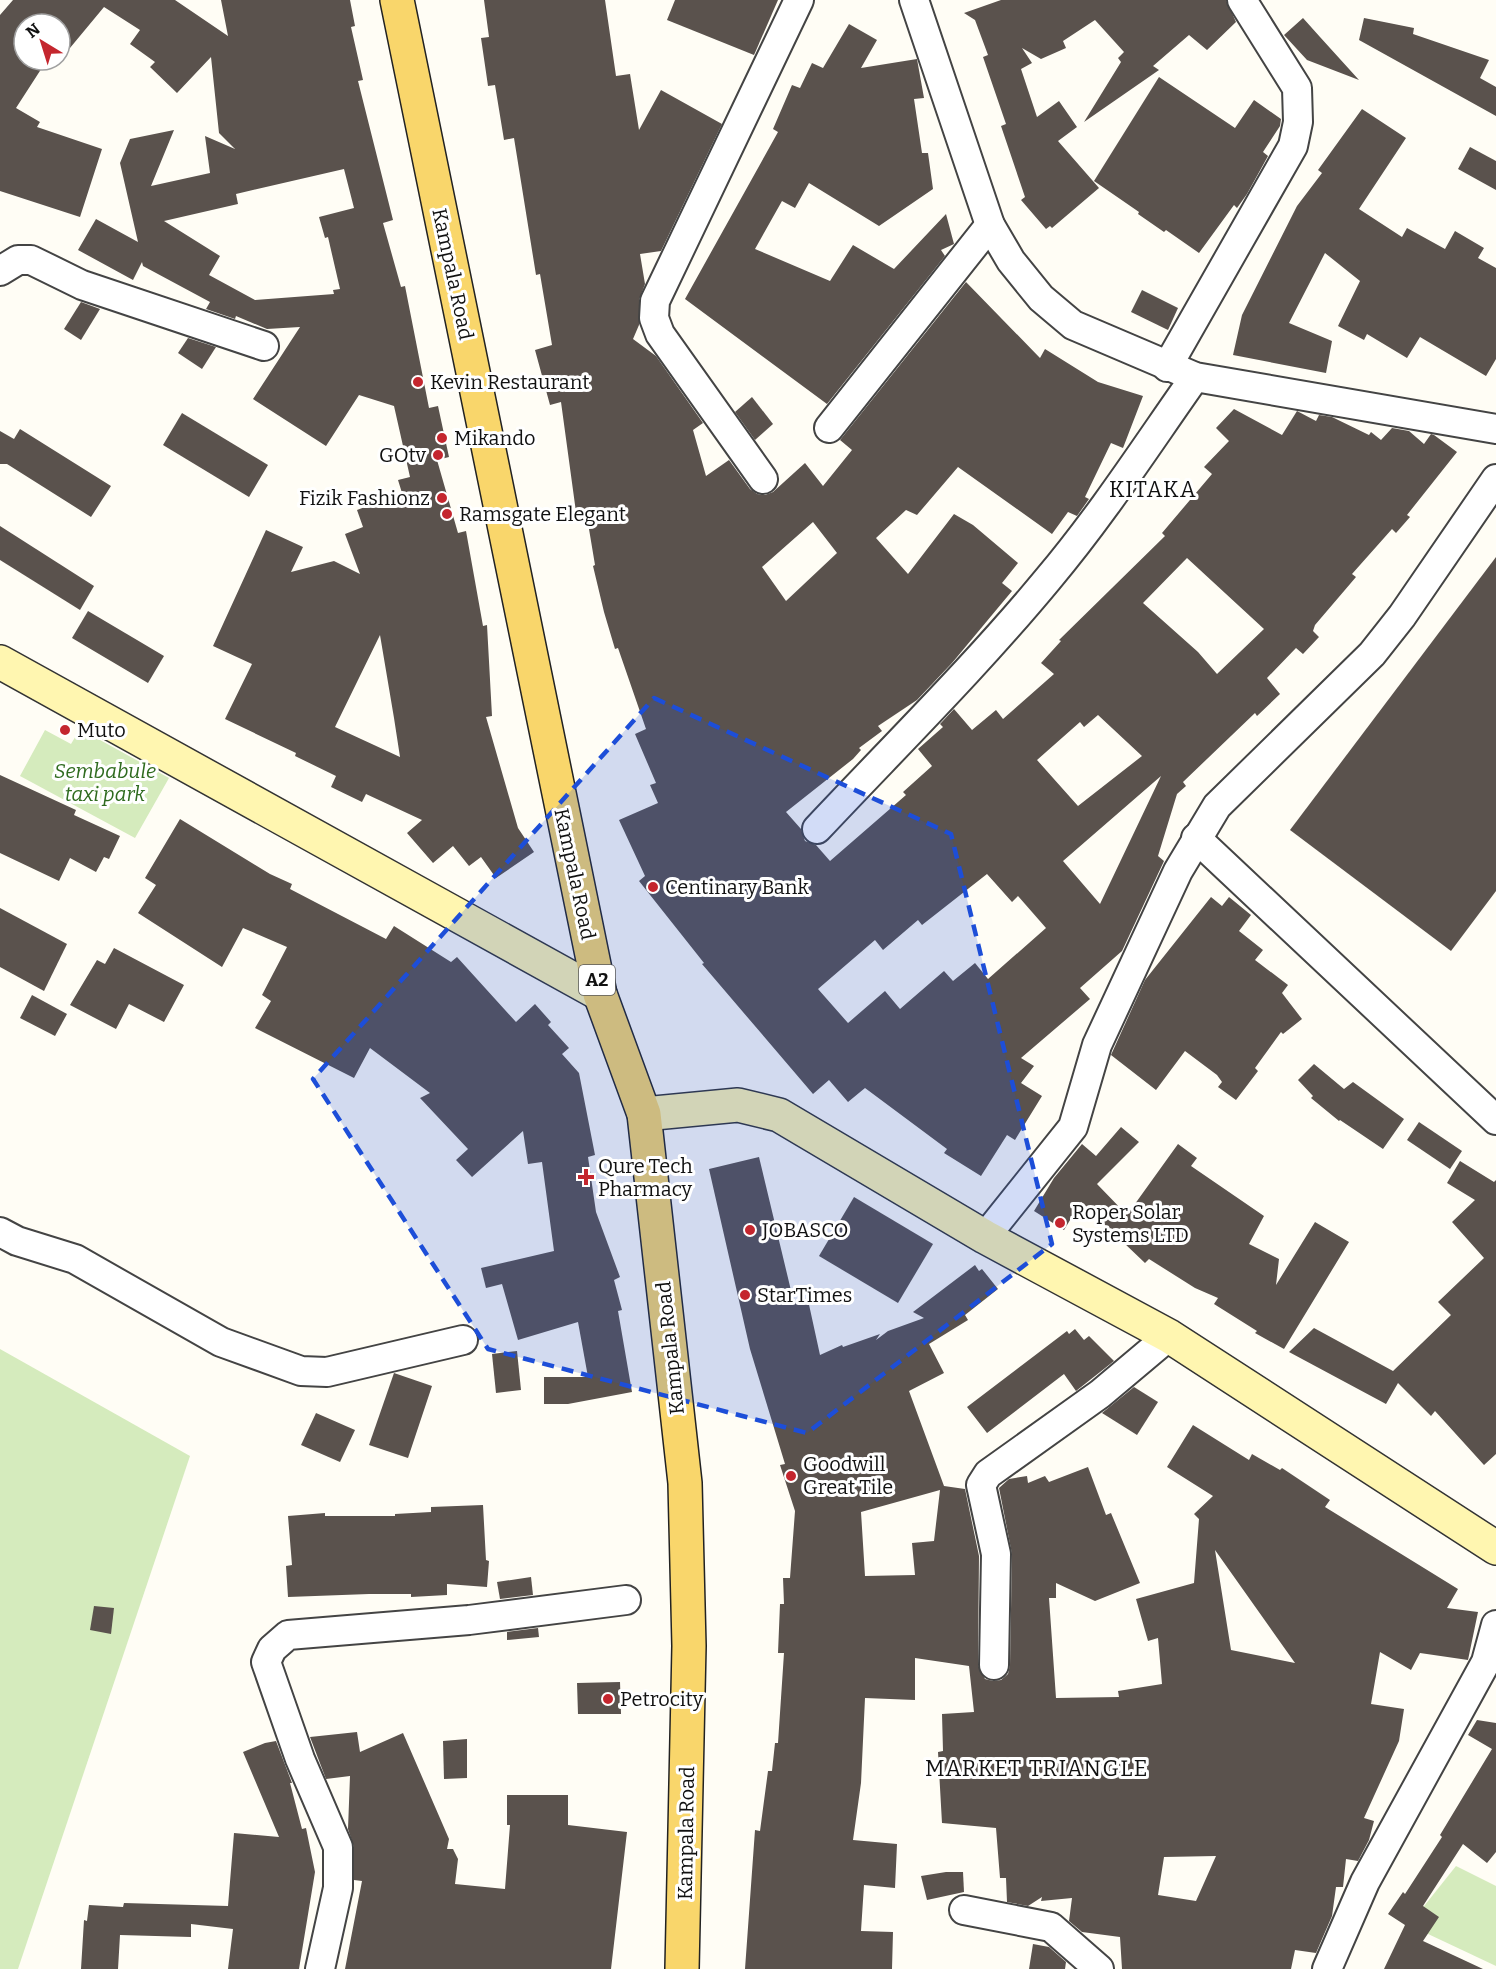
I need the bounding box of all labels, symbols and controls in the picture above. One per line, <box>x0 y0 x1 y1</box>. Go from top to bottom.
north arrow <box>12 12 72 72</box>
text: N <box>22 19 44 42</box>
street label: Kampala Road <box>427 206 479 342</box>
place label: Kevin Restaurant <box>430 370 590 394</box>
marker: Kevin Restaurant <box>411 375 425 389</box>
place label: Mikando <box>454 426 536 450</box>
marker: Mikando <box>435 431 449 445</box>
place label: GOtv <box>379 443 426 467</box>
marker: GOtv <box>431 448 445 462</box>
district label: KITAKA <box>1109 476 1197 503</box>
place label: Fizik Fashionz <box>299 486 430 510</box>
marker: Fizik Fashionz <box>435 491 449 505</box>
place label: Ramsgate Elegant <box>459 502 626 526</box>
marker: Ramsgate Elegant <box>440 507 454 521</box>
place label: Muto <box>77 718 126 742</box>
marker: Muto <box>58 723 72 737</box>
park label: Sembabule taxi park <box>54 759 156 806</box>
street label: Kampala Road <box>549 806 601 942</box>
place label: Centinary Bank <box>665 875 809 899</box>
marker: Centinary Bank <box>646 880 660 894</box>
road number: A2 <box>579 965 615 995</box>
place label: Qure Tech Pharmacy <box>598 1154 693 1201</box>
marker: Qure Tech Pharmacy <box>579 1170 593 1184</box>
place label: Roper Solar Systems LTD <box>1072 1200 1189 1247</box>
marker: Roper Solar Systems LTD <box>1053 1216 1067 1230</box>
place label: JOBASCO <box>761 1218 848 1242</box>
marker: JOBASCO <box>743 1223 757 1237</box>
street label: Kampala Road <box>651 1280 689 1416</box>
place label: StarTimes <box>757 1283 852 1307</box>
marker: StarTimes <box>738 1288 752 1302</box>
place label: Goodwill Great Tile <box>803 1452 893 1499</box>
marker: Goodwill Great Tile <box>784 1469 798 1483</box>
place label: Petrocity <box>620 1687 704 1711</box>
marker: Petrocity <box>601 1692 615 1706</box>
district label: MARKET TRIANGLE <box>925 1755 1149 1782</box>
street label: Kampala Road <box>673 1766 699 1900</box>

